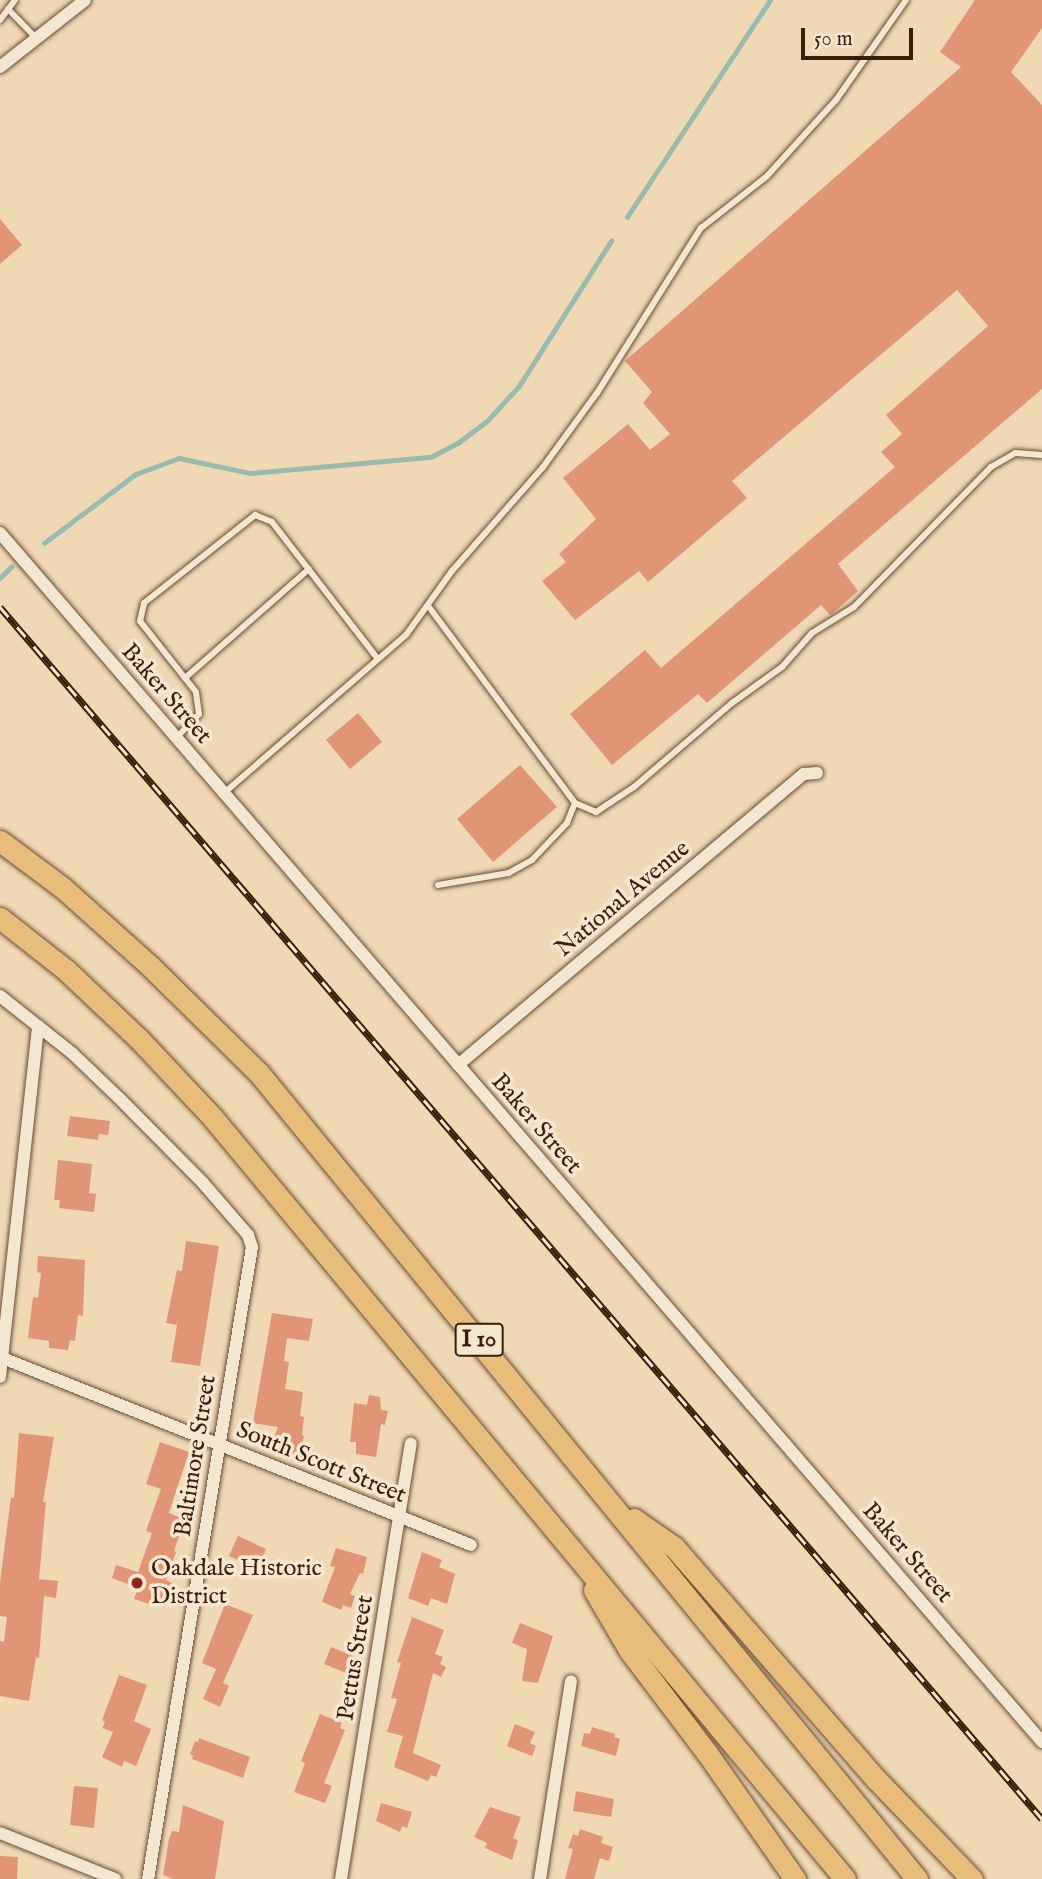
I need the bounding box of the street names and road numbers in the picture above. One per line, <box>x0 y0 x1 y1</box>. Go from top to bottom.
street label: Baker Street <box>115 638 217 750</box>
street label: National Avenue <box>550 835 696 963</box>
street label: Baker Street <box>485 1068 587 1180</box>
road number: I 10 <box>454 1320 504 1359</box>
street label: Baltimore Street <box>169 1373 223 1539</box>
street label: South Scott Street <box>232 1416 410 1510</box>
street label: Baker Street <box>856 1497 958 1609</box>
street label: Pettus Street <box>332 1593 380 1723</box>

